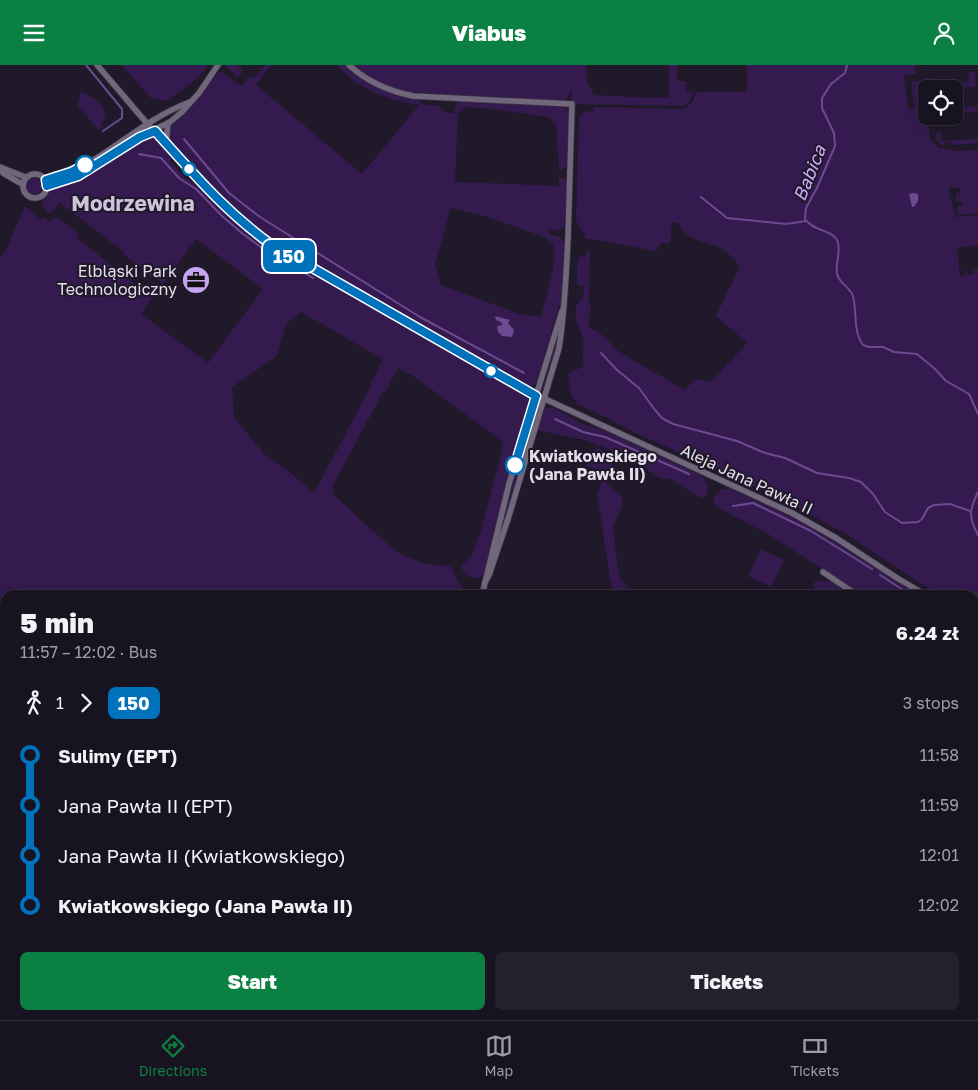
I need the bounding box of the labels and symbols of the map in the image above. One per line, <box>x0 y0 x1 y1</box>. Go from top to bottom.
water label: Babica <box>788 141 830 204</box>
unlabelled marker <box>75 155 95 175</box>
unlabelled marker <box>182 162 196 176</box>
district label: Modrzewina <box>71 190 195 216</box>
line badge: 150 <box>260 240 318 272</box>
place label: Elbląski Park Technologiczny <box>57 261 177 299</box>
office icon: Elbląski Park Technologiczny <box>181 265 211 295</box>
unlabelled marker <box>484 364 498 378</box>
street label: Aleja Jana Pawła II <box>678 440 816 518</box>
place label: Kwiatkowskiego (Jana Pawła II) <box>529 446 657 484</box>
marker: Kwiatkowskiego (Jana Pawła II) <box>505 455 525 475</box>

